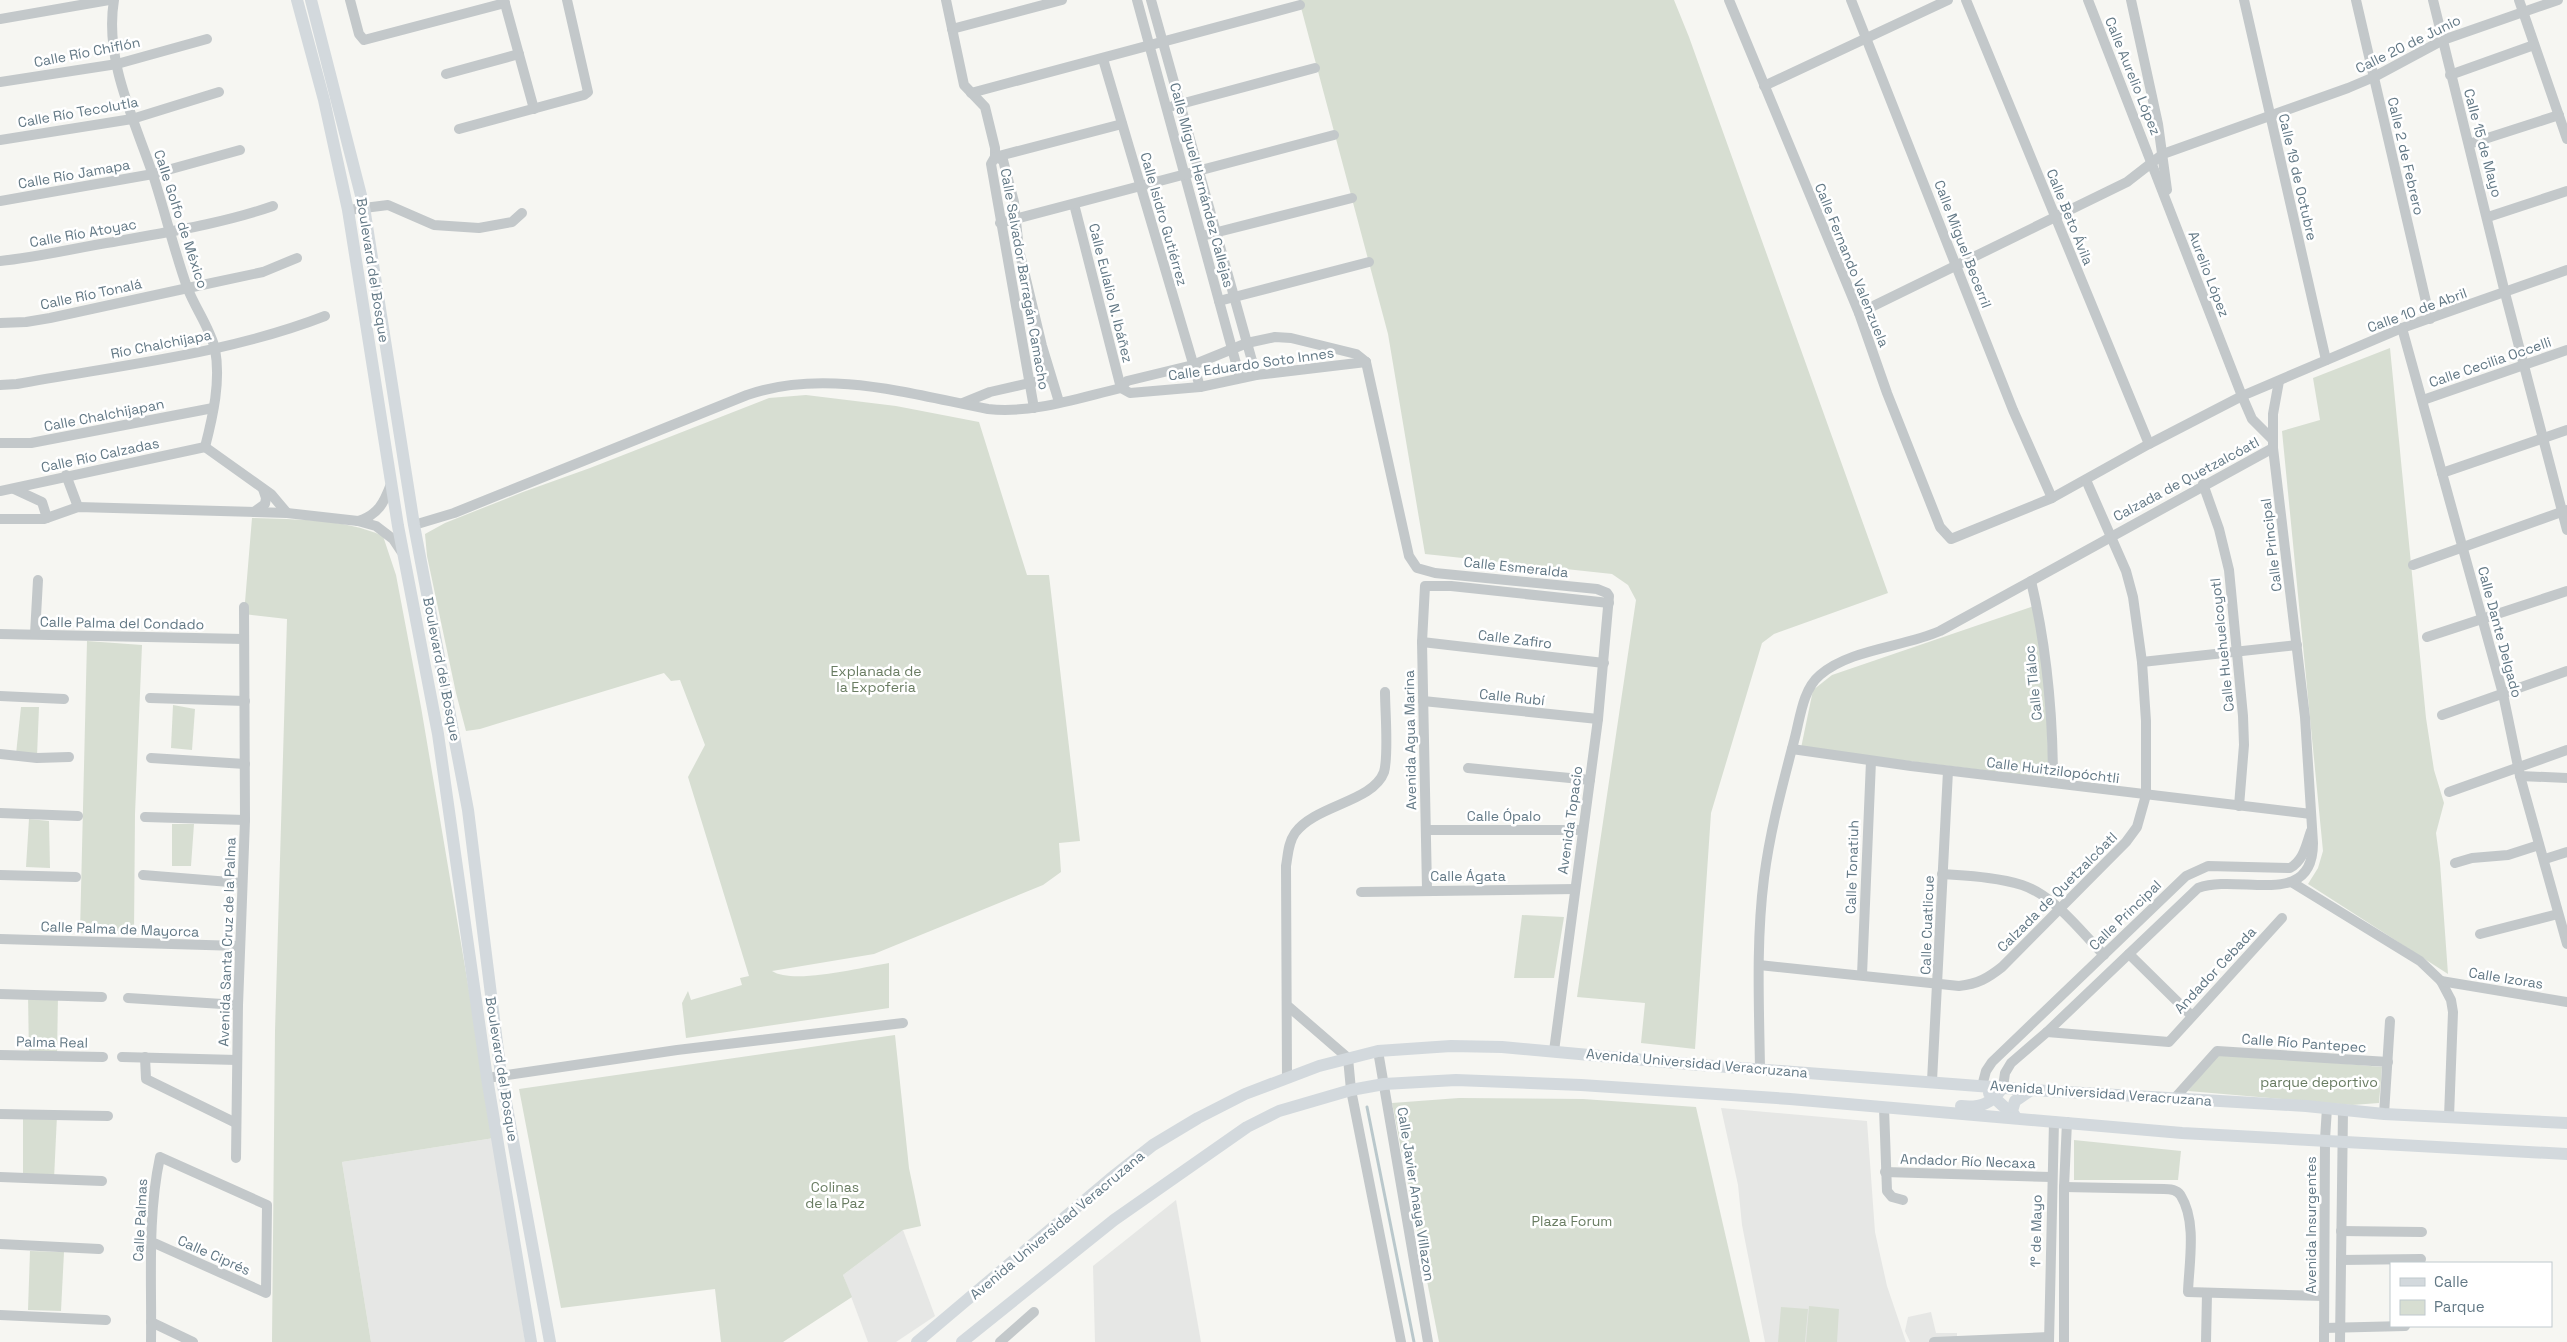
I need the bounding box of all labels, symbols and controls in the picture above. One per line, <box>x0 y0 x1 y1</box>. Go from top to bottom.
street label: Calle 20 de Junio <box>2352 11 2464 77</box>
street label: Calle Aurelio López <box>2101 14 2165 138</box>
street label: Calle Río Chiflón <box>32 33 142 71</box>
street label: Calle Miguel Hernández Callejas <box>1166 81 1238 289</box>
street label: Calle 15 de Mayo <box>2460 87 2506 199</box>
street label: Calle Río Tecolutla <box>16 93 140 131</box>
street label: Calle 2 de Febrero <box>2384 95 2428 217</box>
street label: Calle 19 de Octubre <box>2275 112 2321 242</box>
street label: Calle Golfo de México <box>150 147 212 291</box>
street label: Calle Isidro Gutiérrez <box>1136 150 1192 288</box>
street label: Calle Río Jamapa <box>17 155 131 193</box>
street label: Calle Beto Ávila <box>2042 166 2098 268</box>
street label: Calle Salvador Barragán Camacho <box>997 167 1053 391</box>
street label: Calle Miguel Becerril <box>1930 177 1996 311</box>
street label: Calle Fernando Valenzuela <box>1811 180 1893 350</box>
street label: Boulevard del Bosque <box>353 196 393 344</box>
street label: Calle Río Atoyac <box>28 215 138 251</box>
street label: Calle Eulalio N. Ibáñez <box>1085 221 1137 365</box>
street label: Aurelio López <box>2184 229 2234 319</box>
street label: Calle Río Tonalá <box>38 274 144 314</box>
street label: Calle 10 de Abril <box>2365 284 2469 336</box>
street label: Río Chalchijapa <box>109 325 213 363</box>
street label: Calle Cecilia Occelli <box>2427 333 2553 391</box>
street label: Calle Eduardo Soto Innes <box>1167 343 1335 385</box>
street label: Calle Chalchijapan <box>42 394 166 436</box>
street label: Calzada de Quetzalcóatl <box>2110 433 2262 525</box>
street label: Calle Río Calzadas <box>39 434 161 476</box>
street label: Calle Principal <box>2256 497 2286 593</box>
street label: Calle Esmeralda <box>1463 553 1569 581</box>
street label: Calle Dante Delgado <box>2474 564 2526 700</box>
street label: Calle Huehuelcoyotl <box>2206 577 2238 713</box>
street label: Boulevard del Bosque <box>419 595 465 743</box>
street label: Calle Palma del Condado <box>40 613 204 633</box>
street label: Calle Zafiro <box>1477 626 1553 652</box>
street label: Calle Tláloc <box>2020 644 2046 722</box>
park label: Explanada de la Expoferia <box>830 662 922 696</box>
street label: Avenida Agua Marina <box>1400 670 1420 810</box>
street label: Calle Rubí <box>1478 685 1546 709</box>
street label: Calle Huitzilopóchtli <box>1985 753 2121 787</box>
street label: Avenida Topacio <box>1553 765 1587 875</box>
street label: Calle Ópalo <box>1467 807 1541 825</box>
street label: Calle Tonatiuh <box>1841 820 1863 914</box>
street label: Calzada de Quetzalcóatl <box>1993 828 2121 956</box>
street label: Avenida Santa Cruz de la Palma <box>214 837 240 1047</box>
street label: Calle Ágata <box>1430 867 1506 885</box>
street label: Calle Cuatlicue <box>1916 875 1938 975</box>
street label: Calle Principal <box>2085 876 2165 954</box>
street label: Calle Palma de Mayorca <box>40 917 200 941</box>
street label: Andador Cebada <box>2170 923 2260 1017</box>
street label: Calle Izoras <box>2467 963 2545 993</box>
street label: Boulevard del Bosque <box>482 995 522 1143</box>
street label: Calle Río Pantepec <box>2241 1030 2367 1056</box>
street label: Palma Real <box>16 1032 88 1052</box>
street label: Avenida Universidad Veracruzana <box>1585 1044 1809 1082</box>
park label: parque deportivo <box>2260 1073 2378 1091</box>
street label: Avenida Universidad Veracruzana <box>1989 1076 2213 1110</box>
street label: Calle Javier Anaya Villazon <box>1393 1106 1439 1282</box>
street label: Avenida Universidad Veracruzana <box>966 1147 1148 1303</box>
street label: Andador Río Necaxa <box>1900 1150 2036 1172</box>
street label: Avenida Insurgentes <box>2302 1156 2320 1294</box>
street label: Calle Palmas <box>129 1178 151 1262</box>
park label: Colinas de la Paz <box>805 1178 865 1212</box>
street label: 1° de Mayo <box>2026 1194 2046 1268</box>
park label: Plaza Forum <box>1532 1212 1612 1230</box>
street label: Calle Ciprés <box>175 1231 253 1279</box>
legend <box>2390 1262 2552 1327</box>
text: Calle <box>2434 1272 2469 1291</box>
text: Parque <box>2434 1297 2485 1316</box>

